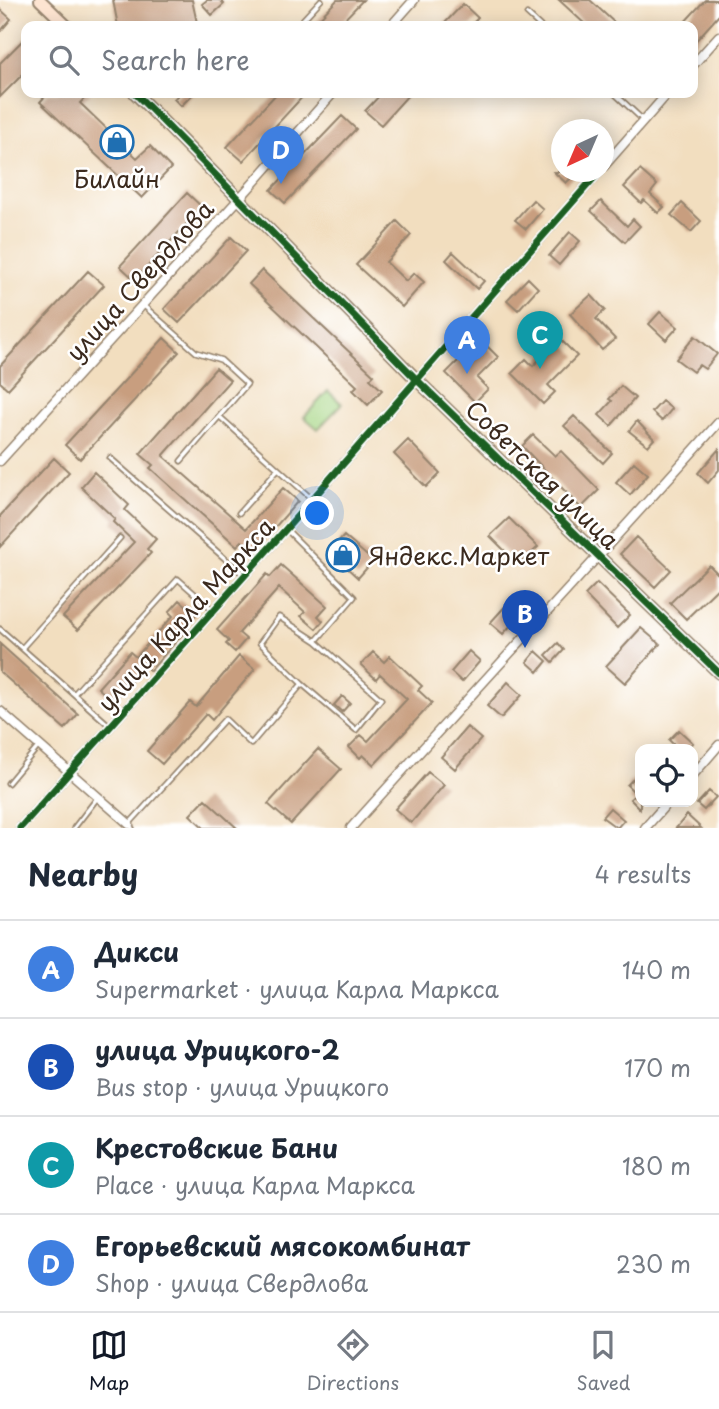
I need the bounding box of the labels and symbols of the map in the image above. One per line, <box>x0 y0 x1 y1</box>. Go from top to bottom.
north arrow <box>551 119 614 182</box>
shop icon: Билайн <box>98 123 136 161</box>
pin: D <box>258 126 304 184</box>
place label: Билайн <box>74 160 160 196</box>
street label: улица Свердлова <box>57 191 221 369</box>
pin: C <box>517 311 563 369</box>
pin: A <box>444 316 490 374</box>
street label: Советская улица <box>458 391 628 557</box>
your location <box>300 496 334 530</box>
street label: улица Карла Маркса <box>88 509 282 719</box>
shop icon: Яндекс.Маркет <box>324 536 362 574</box>
place label: Яндекс.Маркет <box>368 537 550 573</box>
pin: B <box>502 590 548 648</box>

